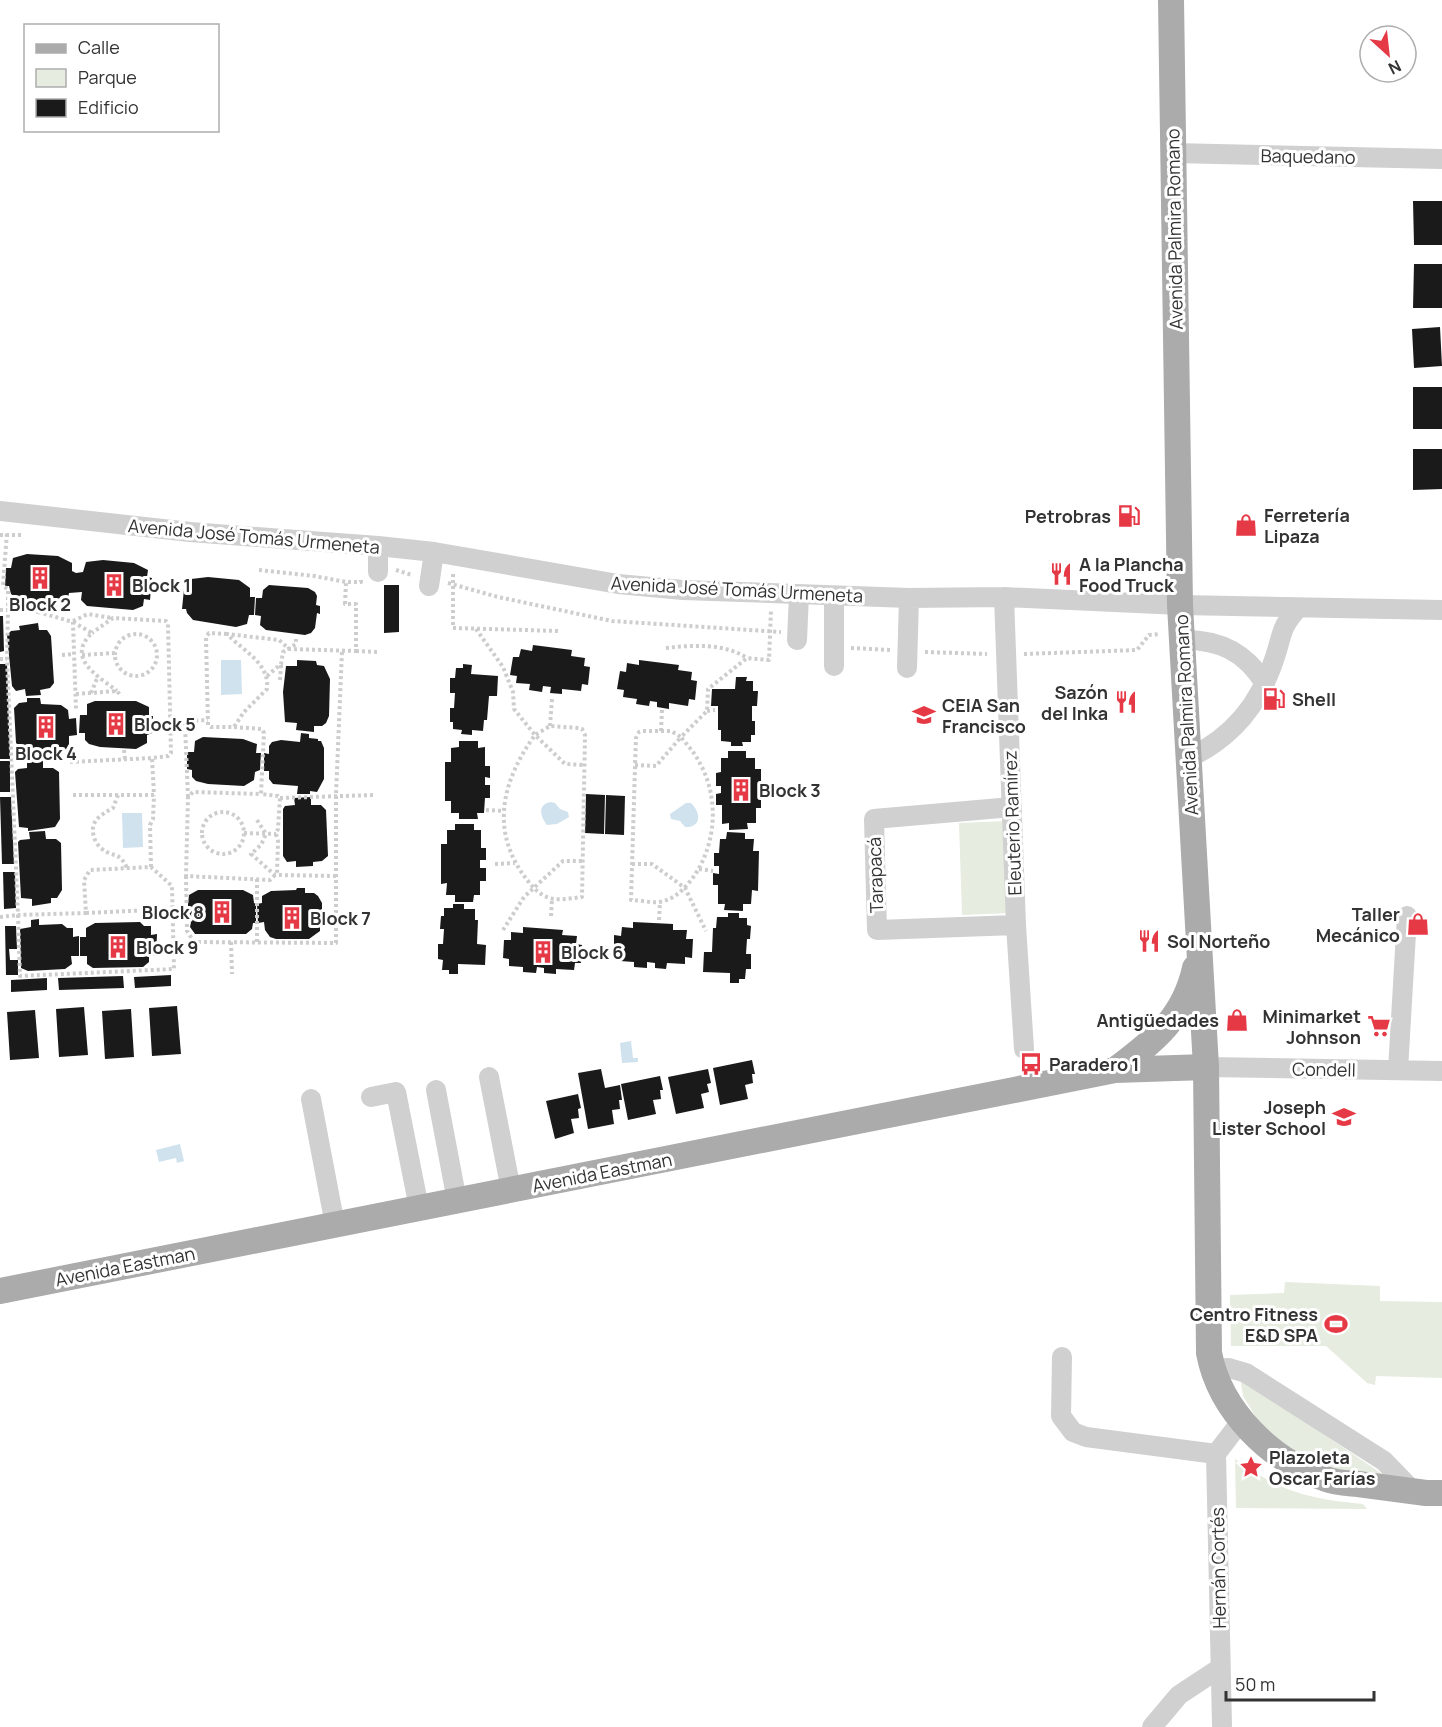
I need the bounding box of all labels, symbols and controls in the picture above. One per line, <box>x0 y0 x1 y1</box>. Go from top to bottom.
legend <box>24 24 219 132</box>
north arrow <box>1358 24 1418 84</box>
text: Calle <box>78 35 120 59</box>
text: N <box>1385 55 1405 80</box>
text: Parque <box>78 65 137 89</box>
text: Edificio <box>78 95 139 119</box>
street label: Avenida Palmira Romano <box>1160 128 1188 330</box>
street label: Baquedano <box>1260 143 1356 169</box>
fuel station icon: Petrobras <box>1116 503 1142 529</box>
place label: Ferretería Lipaza <box>1264 503 1350 548</box>
place label: Petrobras <box>1025 504 1111 528</box>
shop icon: Ferretería Lipaza <box>1233 512 1259 538</box>
street label: Avenida José Tomás Urmeneta <box>127 513 381 559</box>
place label: A la Plancha Food Truck <box>1079 552 1184 597</box>
restaurant icon: A la Plancha Food Truck <box>1048 561 1074 587</box>
building icon: Block 2 <box>27 565 53 591</box>
street label: Avenida José Tomás Urmeneta <box>610 570 864 608</box>
building icon: Block 1 <box>101 572 127 598</box>
place label: Block 1 <box>132 573 191 597</box>
place label: Block 2 <box>9 592 71 616</box>
street label: Avenida Palmira Romano <box>1169 614 1203 816</box>
place label: Sazón del Inka <box>1041 680 1108 725</box>
fuel station icon: Shell <box>1261 686 1287 712</box>
place label: Shell <box>1292 687 1336 711</box>
restaurant icon: Sazón del Inka <box>1113 689 1139 715</box>
place label: CEIA San Francisco <box>942 693 1026 738</box>
school or university icon: CEIA San Francisco <box>911 702 937 728</box>
building icon: Block 5 <box>103 711 129 737</box>
place label: Block 5 <box>134 712 196 736</box>
building icon: Block 4 <box>33 714 59 740</box>
place label: Block 4 <box>15 741 77 765</box>
street label: Eleuterio Ramírez <box>997 750 1027 896</box>
building icon: Block 3 <box>728 777 754 803</box>
place label: Block 3 <box>759 778 821 802</box>
street label: Tarapacá <box>862 837 888 913</box>
building icon: Block 8 <box>209 899 235 925</box>
place label: Block 8 <box>142 900 204 924</box>
place label: Taller Mecánico <box>1316 902 1400 947</box>
building icon: Block 7 <box>279 905 305 931</box>
place label: Block 7 <box>310 906 371 930</box>
shop icon: Taller Mecánico <box>1405 911 1431 937</box>
restaurant icon: Sol Norteño <box>1136 928 1162 954</box>
place label: Sol Norteño <box>1167 929 1270 953</box>
building icon: Block 9 <box>105 934 131 960</box>
place label: Block 9 <box>136 935 198 959</box>
building icon: Block 6 <box>530 939 556 965</box>
place label: Block 6 <box>561 940 623 964</box>
place label: Minimarket Johnson <box>1262 1004 1361 1049</box>
shop icon: Antigüedades <box>1224 1007 1250 1033</box>
place label: Antigüedades <box>1096 1008 1219 1032</box>
supermarket icon: Minimarket Johnson <box>1366 1013 1392 1039</box>
bus stop icon: Paradero 1 <box>1018 1051 1044 1077</box>
place label: Paradero 1 <box>1049 1052 1140 1076</box>
street label: Condell <box>1292 1056 1356 1082</box>
place label: Joseph Lister School <box>1212 1095 1326 1140</box>
school or university icon: Joseph Lister School <box>1331 1104 1357 1130</box>
street label: Avenida Eastman <box>530 1147 674 1197</box>
street label: Avenida Eastman <box>53 1241 197 1291</box>
place label: Centro Fitness E&D SPA <box>1190 1302 1318 1347</box>
sports icon: Centro Fitness E&D SPA <box>1323 1311 1349 1337</box>
place label: Plazoleta Oscar Farías <box>1269 1445 1376 1490</box>
place icon: Plazoleta Oscar Farías <box>1238 1454 1264 1480</box>
street label: Hernán Cortés <box>1205 1507 1231 1629</box>
scale bar <box>1226 1664 1374 1702</box>
text: 50 m <box>1235 1672 1275 1696</box>

